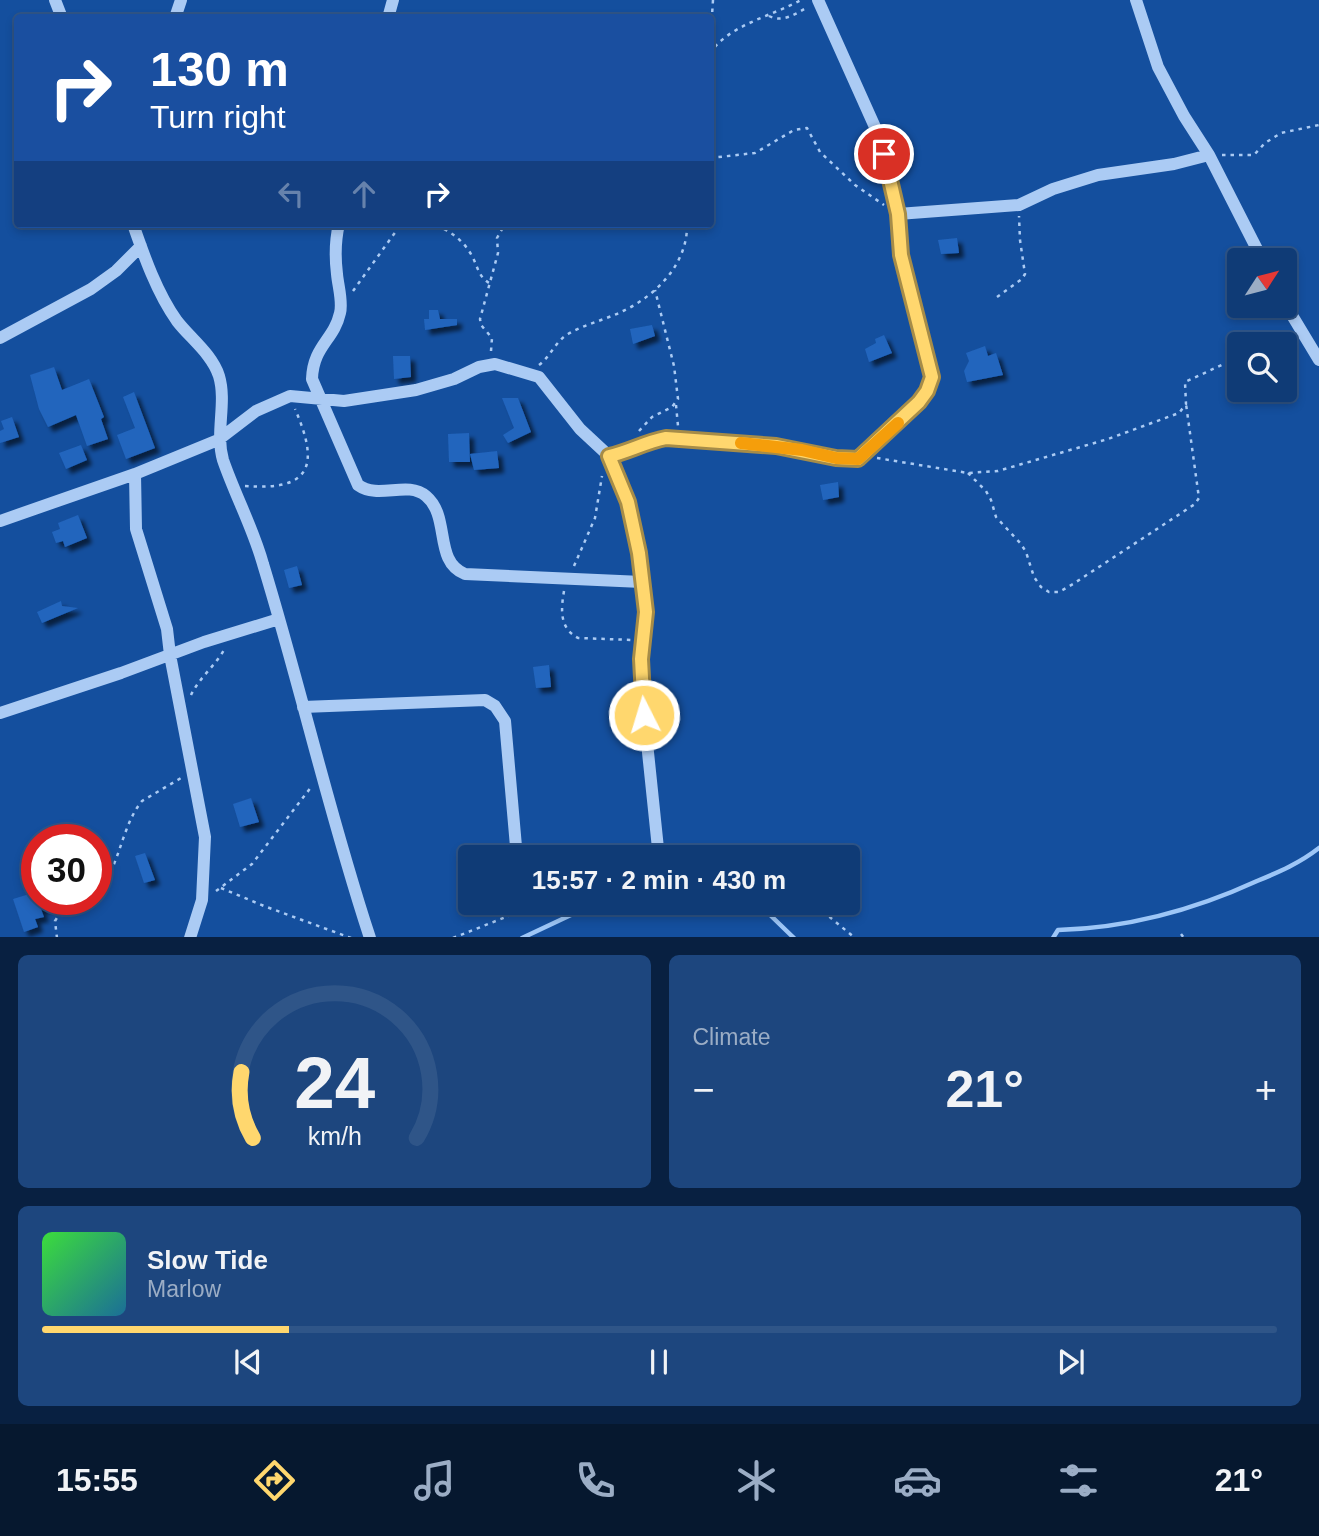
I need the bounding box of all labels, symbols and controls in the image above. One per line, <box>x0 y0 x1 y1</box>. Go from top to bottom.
icon: right <box>35 42 126 133</box>
text: 130 m <box>150 42 289 96</box>
text: Turn right <box>150 99 286 135</box>
pin <box>854 124 914 184</box>
icon: arrive <box>865 135 903 173</box>
icon: left <box>272 175 310 213</box>
icon: ahead <box>345 175 383 213</box>
icon: right <box>418 175 456 213</box>
north arrow <box>1227 248 1297 318</box>
map controls <box>1227 248 1297 402</box>
button: search <box>1227 332 1297 402</box>
position arrow <box>607 678 681 752</box>
speed limit sign: 30 <box>21 824 112 915</box>
text: 15:57 · 2 min · 430 m <box>532 865 786 895</box>
text: Climate <box>693 1024 770 1050</box>
text: 24 <box>294 1042 375 1123</box>
text: 21° <box>945 1060 1024 1118</box>
text: − <box>693 1069 715 1111</box>
text: + <box>1255 1069 1277 1111</box>
text: km/h <box>307 1121 361 1149</box>
text: Slow Tide <box>147 1245 268 1275</box>
text: Marlow <box>147 1276 221 1302</box>
icon: previous <box>229 1343 267 1381</box>
icon: pause <box>640 1343 678 1381</box>
icon: next <box>1052 1343 1090 1381</box>
icon: directions <box>250 1456 299 1505</box>
icon: music <box>410 1456 459 1505</box>
icon: phone <box>571 1456 620 1505</box>
icon: climate <box>732 1456 781 1505</box>
icon: car <box>893 1456 942 1505</box>
icon: filters <box>1054 1456 1103 1505</box>
text: 15:55 <box>56 1462 138 1498</box>
text: 21° <box>1215 1462 1263 1498</box>

